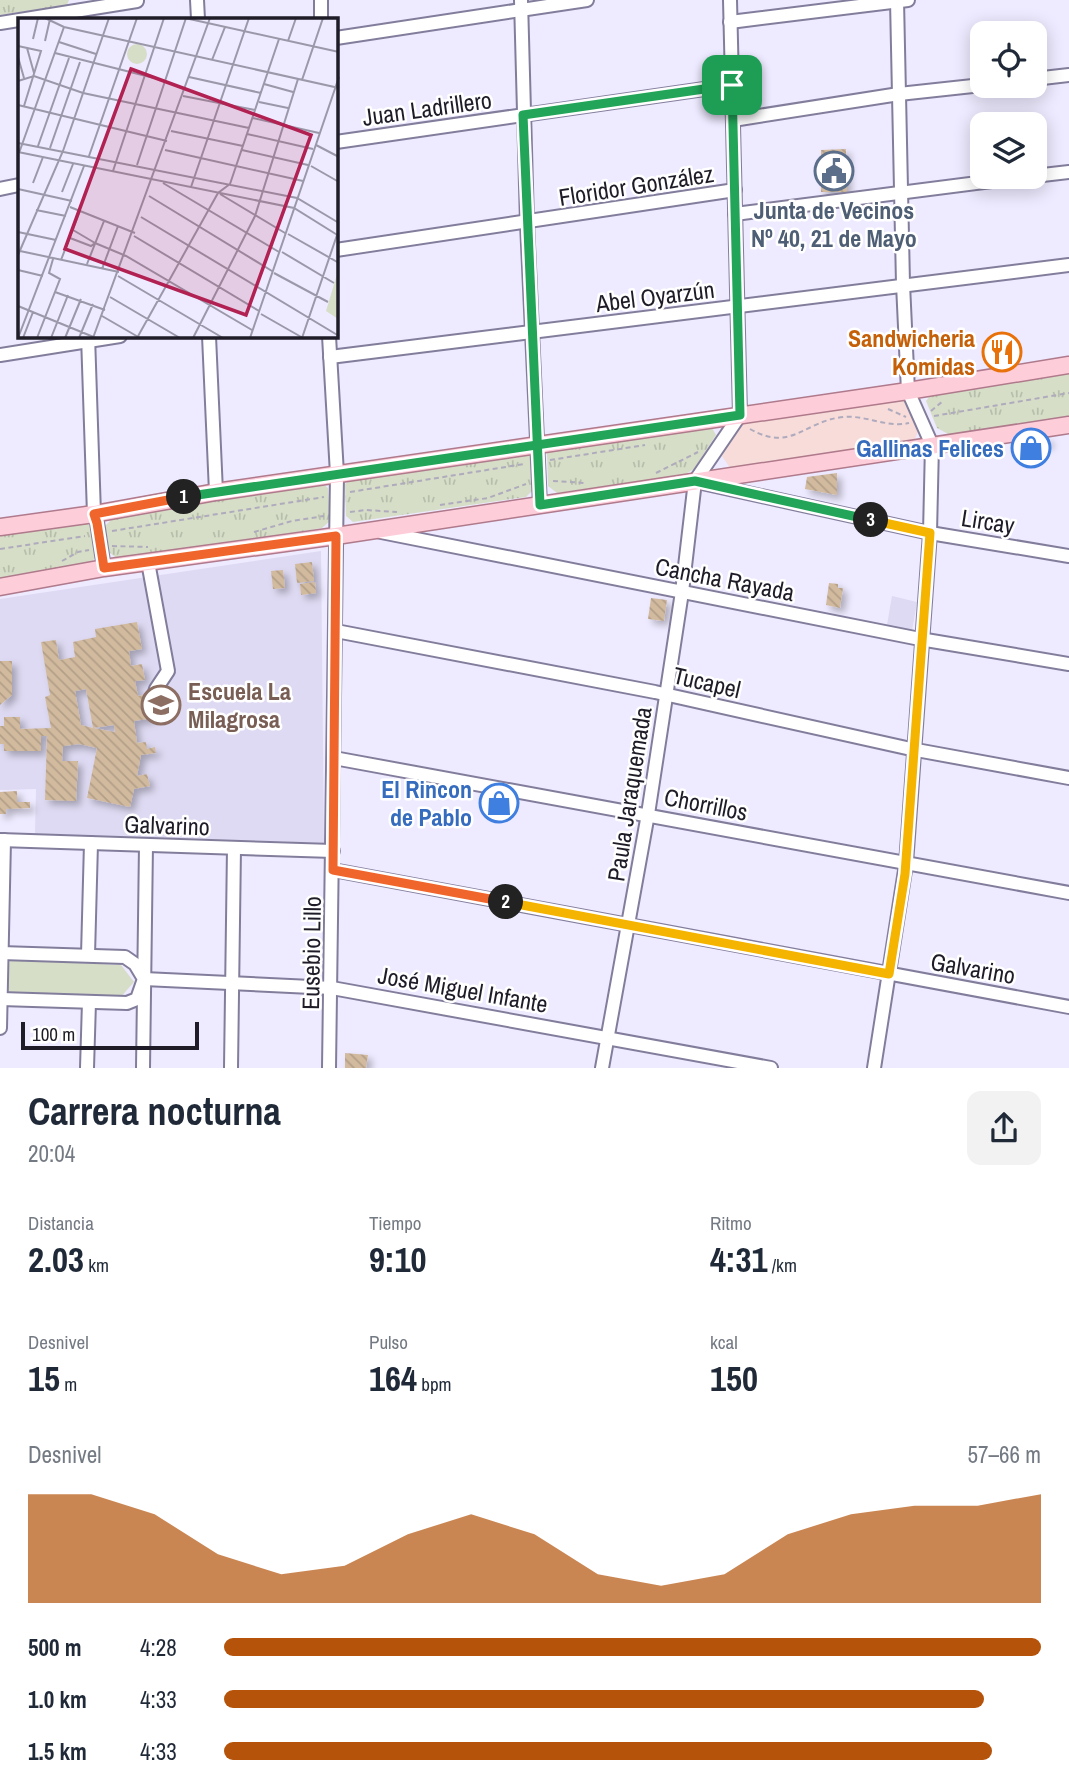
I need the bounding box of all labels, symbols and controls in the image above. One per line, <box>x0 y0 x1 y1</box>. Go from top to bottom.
inset map <box>18 18 338 338</box>
map controls <box>970 21 1047 189</box>
button: locate <box>970 21 1047 98</box>
pin <box>702 55 762 115</box>
icon: arrive <box>713 66 751 104</box>
street label: Juan Ladrillero <box>360 83 494 133</box>
button: layers <box>970 112 1047 189</box>
public building icon: Junta de Vecinos Nº 40, 21 de Mayo <box>813 150 855 192</box>
street label: Floridor González <box>556 157 716 213</box>
place label: Junta de Vecinos Nº 40, 21 de Mayo <box>751 194 917 254</box>
street label: Abel Oyarzún <box>593 273 716 319</box>
place label: Sandwicheria Komidas <box>848 322 975 382</box>
restaurant icon: Sandwicheria Komidas <box>981 331 1023 373</box>
shop icon: Gallinas Felices <box>1010 427 1052 469</box>
place label: Gallinas Felices <box>856 432 1004 464</box>
pin: 1 <box>166 480 202 514</box>
text: 1 <box>179 483 188 509</box>
street label: Lircay <box>959 501 1017 541</box>
pin: 3 <box>854 503 888 538</box>
text: 3 <box>866 506 875 532</box>
street label: Cancha Rayada <box>653 550 797 608</box>
street label: Tucapel <box>670 659 744 705</box>
place label: Escuela La Milagrosa <box>188 675 291 735</box>
school or university icon: Escuela La Milagrosa <box>140 684 182 726</box>
street label: Paula Jaraquemada <box>599 704 659 883</box>
place label: El Rincon de Pablo <box>381 773 472 833</box>
street label: Chorrillos <box>662 780 750 828</box>
shop icon: El Rincon de Pablo <box>478 782 520 824</box>
street label: Galvarino <box>124 808 210 842</box>
pin: 2 <box>489 884 524 920</box>
text: 2 <box>501 888 510 914</box>
street label: Eusebio Lillo <box>294 896 328 1010</box>
street label: Galvarino <box>928 945 1018 991</box>
street label: José Miguel Infante <box>376 958 550 1020</box>
scale bar <box>21 1018 200 1050</box>
text: 100 m <box>32 1021 75 1047</box>
text: Carrera nocturna <box>28 1086 281 1137</box>
button: share <box>967 1091 1041 1165</box>
text: 20:04 <box>28 1138 75 1169</box>
text: Distancia <box>28 1210 94 1236</box>
text: Tiempo <box>369 1210 421 1236</box>
text: Ritmo <box>710 1210 752 1236</box>
text: 2.03 <box>28 1236 84 1283</box>
text: 9:10 <box>369 1236 426 1283</box>
text: 4:31 <box>710 1236 767 1283</box>
text: km <box>84 1252 109 1278</box>
text: /km <box>767 1252 797 1278</box>
text: Desnivel <box>28 1329 89 1355</box>
text: Pulso <box>369 1329 408 1355</box>
text: kcal <box>710 1329 738 1355</box>
text: 15 <box>28 1355 60 1402</box>
text: 164 <box>369 1355 417 1402</box>
text: 150 <box>710 1355 758 1402</box>
text: m <box>60 1371 77 1397</box>
text: bpm <box>417 1371 452 1397</box>
text: Desnivel <box>28 1439 101 1470</box>
text: 57–66 m <box>968 1439 1041 1470</box>
text: 500 m <box>28 1632 81 1663</box>
text: 4:28 <box>140 1632 177 1663</box>
text: 1.0 km <box>28 1684 87 1715</box>
text: 4:33 <box>140 1684 177 1715</box>
text: 1.5 km <box>28 1736 87 1767</box>
text: 4:33 <box>140 1736 177 1767</box>

